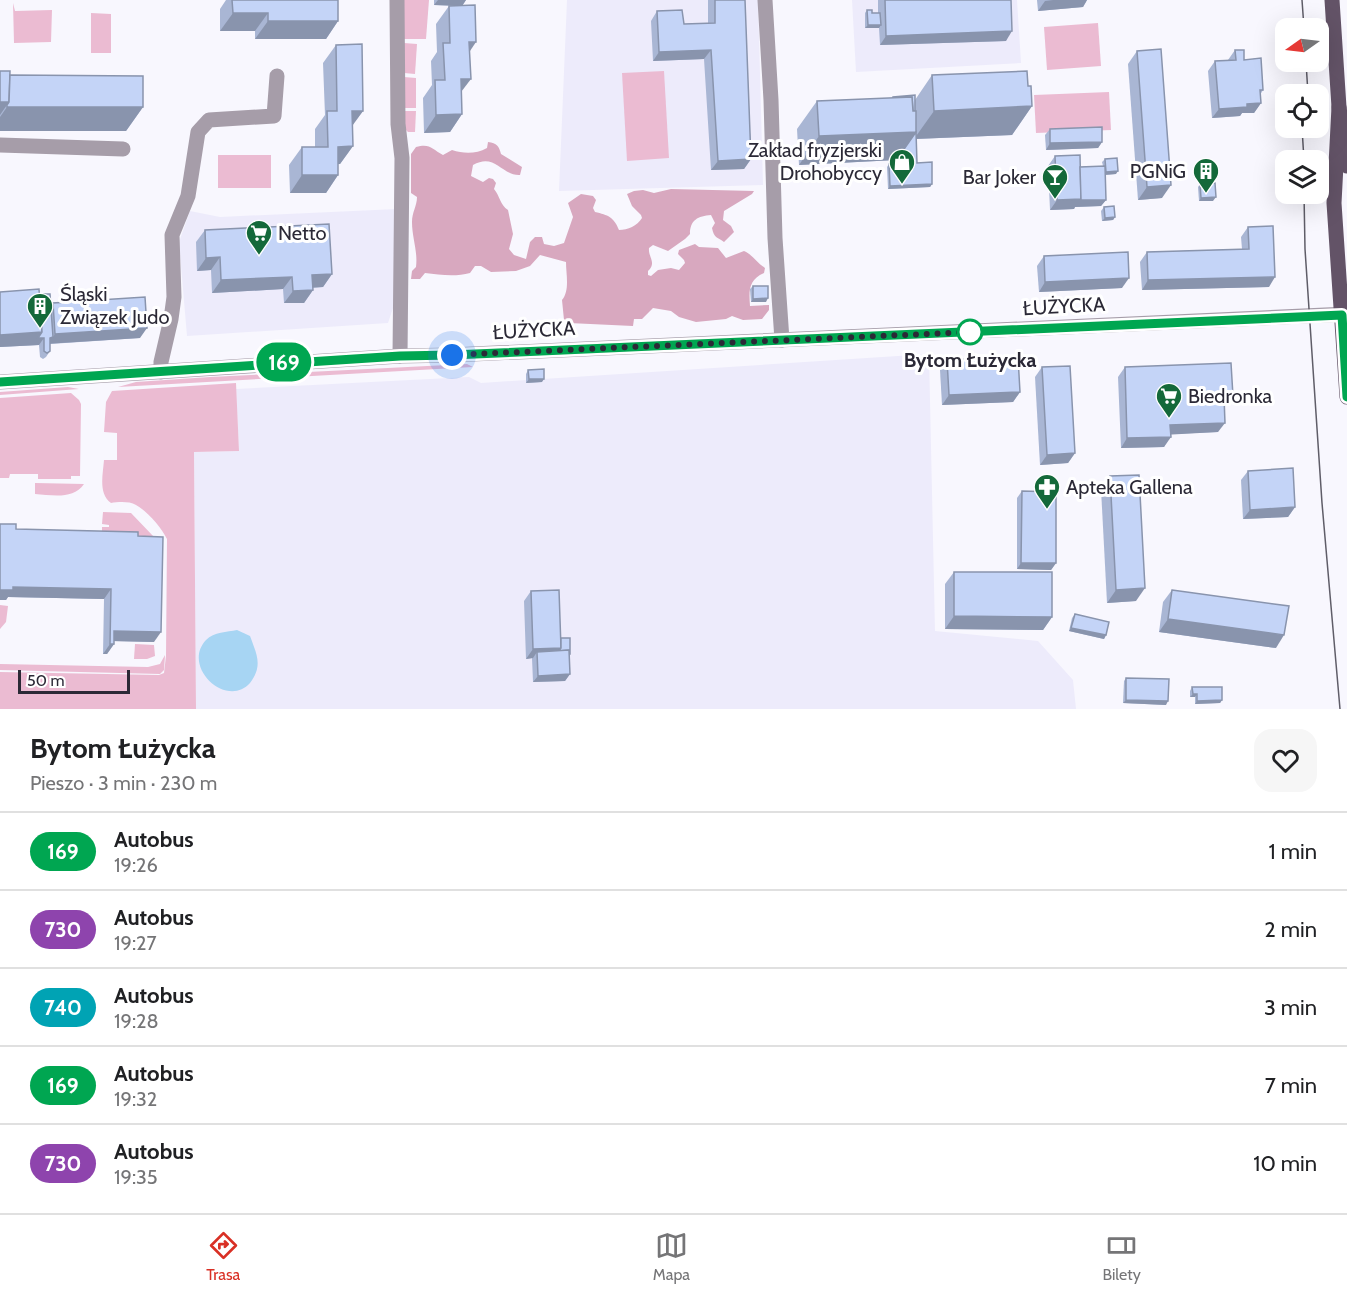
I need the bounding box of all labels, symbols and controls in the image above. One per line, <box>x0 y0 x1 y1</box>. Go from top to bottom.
north arrow <box>1275 18 1329 72</box>
map controls <box>1275 18 1329 204</box>
button: locate <box>1275 84 1329 138</box>
place label: Zakład fryzjerski Drohobyccy <box>748 138 882 185</box>
shop icon: Zakład fryzjerski Drohobyccy <box>887 147 917 185</box>
button: layers <box>1275 150 1329 204</box>
building icon: PGNiG <box>1191 156 1221 194</box>
place label: PGNiG <box>1130 159 1186 183</box>
bar icon: Bar Joker <box>1040 162 1070 200</box>
place label: Bar Joker <box>963 165 1037 189</box>
supermarket icon: Netto <box>244 218 274 256</box>
place label: Netto <box>278 221 326 245</box>
place label: Śląski Związek Judo <box>60 282 169 329</box>
building icon: Śląski Związek Judo <box>25 291 55 329</box>
street label: ŁUŻYCKA <box>1022 292 1106 320</box>
street label: ŁUŻYCKA <box>492 316 576 344</box>
marker: Bytom Łużycka <box>957 319 983 345</box>
your location <box>437 340 467 370</box>
line badge: 169 <box>250 342 318 382</box>
place label: Bytom Łużycka <box>904 348 1036 372</box>
text: 169 <box>268 350 300 375</box>
supermarket icon: Biedronka <box>1154 381 1184 419</box>
place label: Biedronka <box>1188 384 1272 408</box>
pharmacy icon: Apteka Gallena <box>1032 472 1062 510</box>
place label: Apteka Gallena <box>1066 475 1193 499</box>
scale bar <box>18 667 130 694</box>
text: 50 m <box>27 671 64 690</box>
button: heart <box>1254 729 1317 792</box>
text: Bytom Łużycka <box>30 731 216 765</box>
text: Pieszo · 3 min · 230 m <box>30 771 217 795</box>
text: Autobus <box>114 826 194 853</box>
text: 1 min <box>1269 838 1317 865</box>
text: 169 <box>47 839 79 864</box>
text: 19:26 <box>114 853 158 877</box>
text: Autobus <box>114 904 194 931</box>
text: 2 min <box>1264 916 1317 943</box>
text: 730 <box>45 917 81 942</box>
text: 19:27 <box>114 931 157 955</box>
text: Autobus <box>114 982 194 1009</box>
text: 3 min <box>1264 994 1317 1021</box>
text: 740 <box>44 995 82 1020</box>
text: 19:28 <box>114 1009 159 1033</box>
text: Autobus <box>114 1060 194 1087</box>
text: 7 min <box>1265 1072 1317 1099</box>
text: 169 <box>47 1073 79 1098</box>
text: 19:32 <box>114 1087 157 1111</box>
text: Autobus <box>114 1138 194 1165</box>
text: 10 min <box>1253 1150 1317 1177</box>
text: 730 <box>45 1151 81 1176</box>
text: 19:35 <box>114 1165 158 1189</box>
tab: Trasa <box>206 1229 240 1284</box>
tab: Mapa <box>653 1229 690 1284</box>
tab: Bilety <box>1103 1229 1141 1284</box>

